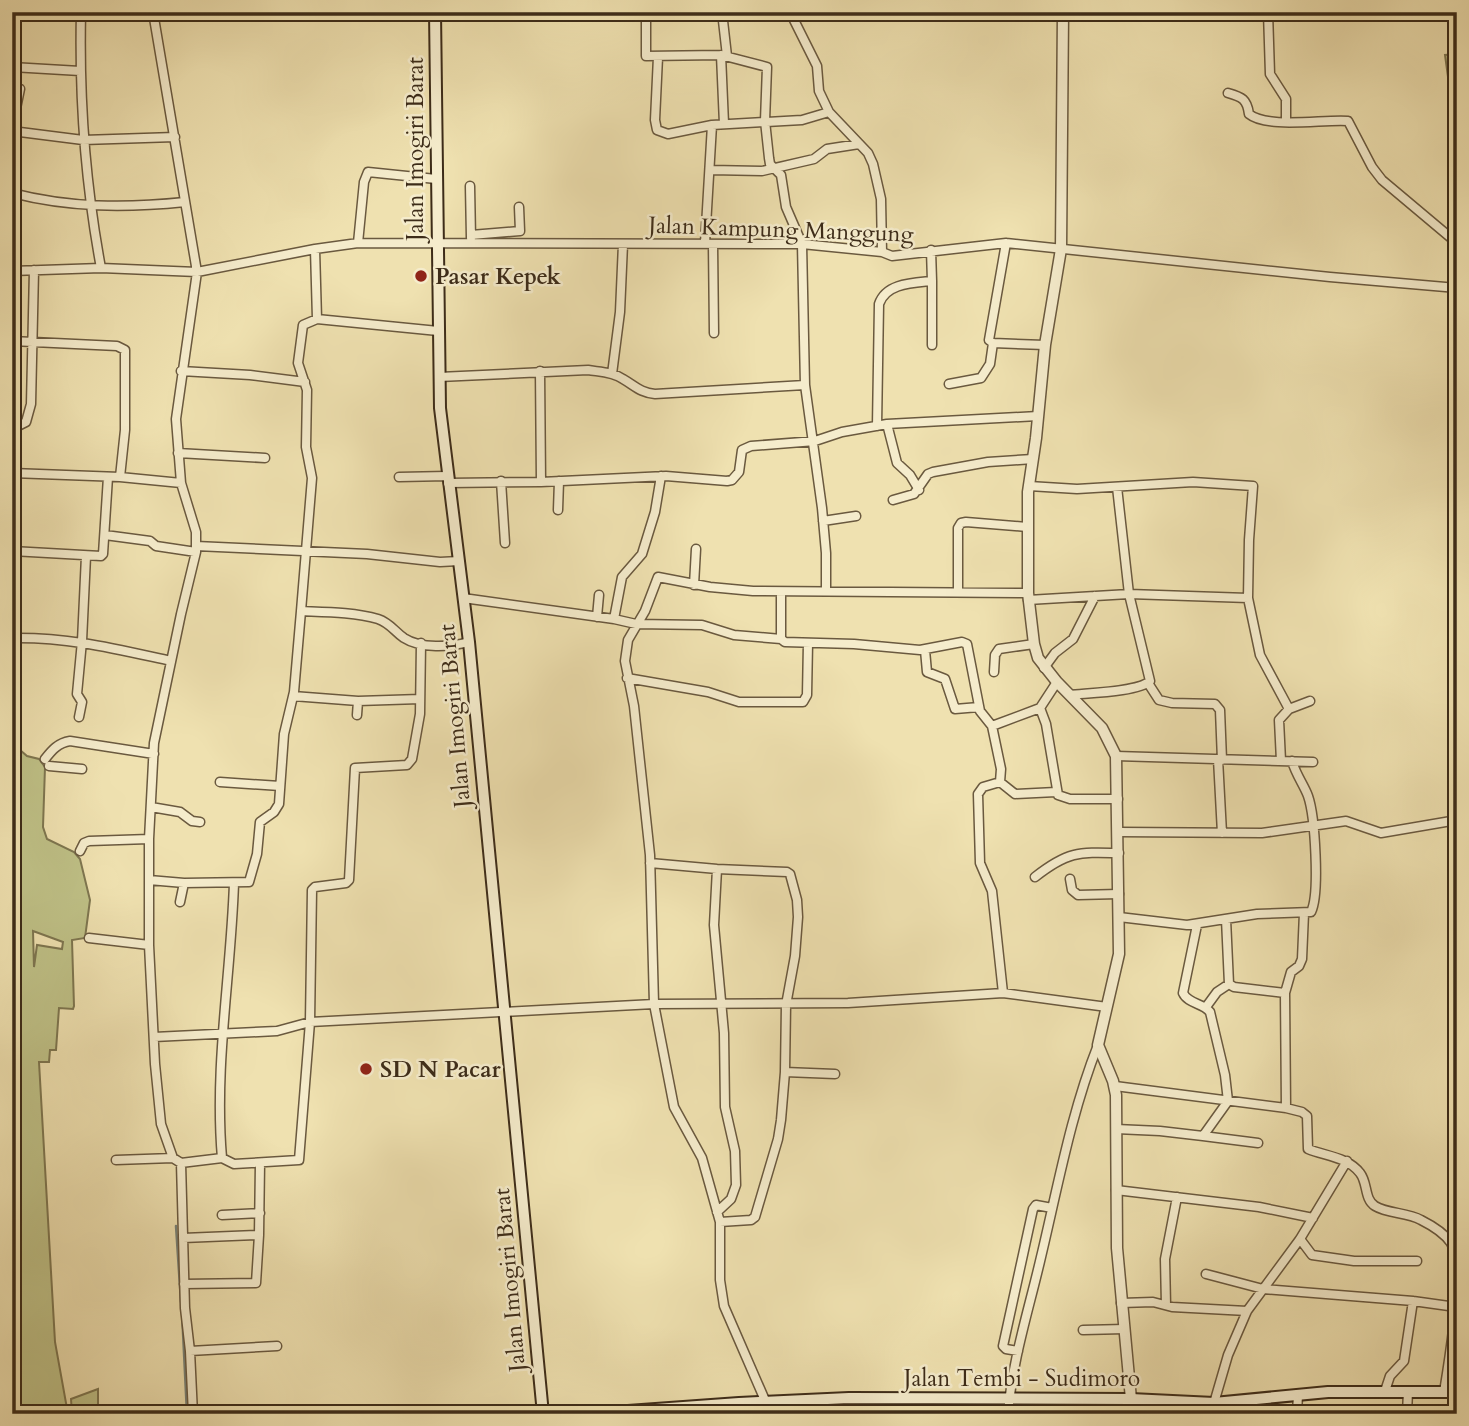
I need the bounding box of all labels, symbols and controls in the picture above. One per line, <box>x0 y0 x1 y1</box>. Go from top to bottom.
street label: Jalan Imogiri Barat <box>400 57 431 244</box>
street label: Jalan Kampung Manggung <box>645 209 914 250</box>
place label: Pasar Kepek <box>435 261 561 292</box>
marker: Pasar Kepek <box>413 268 429 284</box>
street label: Jalan Imogiri Barat <box>431 623 478 812</box>
place label: SD N Pacar <box>380 1054 502 1085</box>
marker: SD N Pacar <box>358 1061 374 1077</box>
street label: Jalan Imogiri Barat <box>486 1187 533 1376</box>
street label: Jalan Tembi - Sudimoro <box>901 1363 1140 1394</box>

